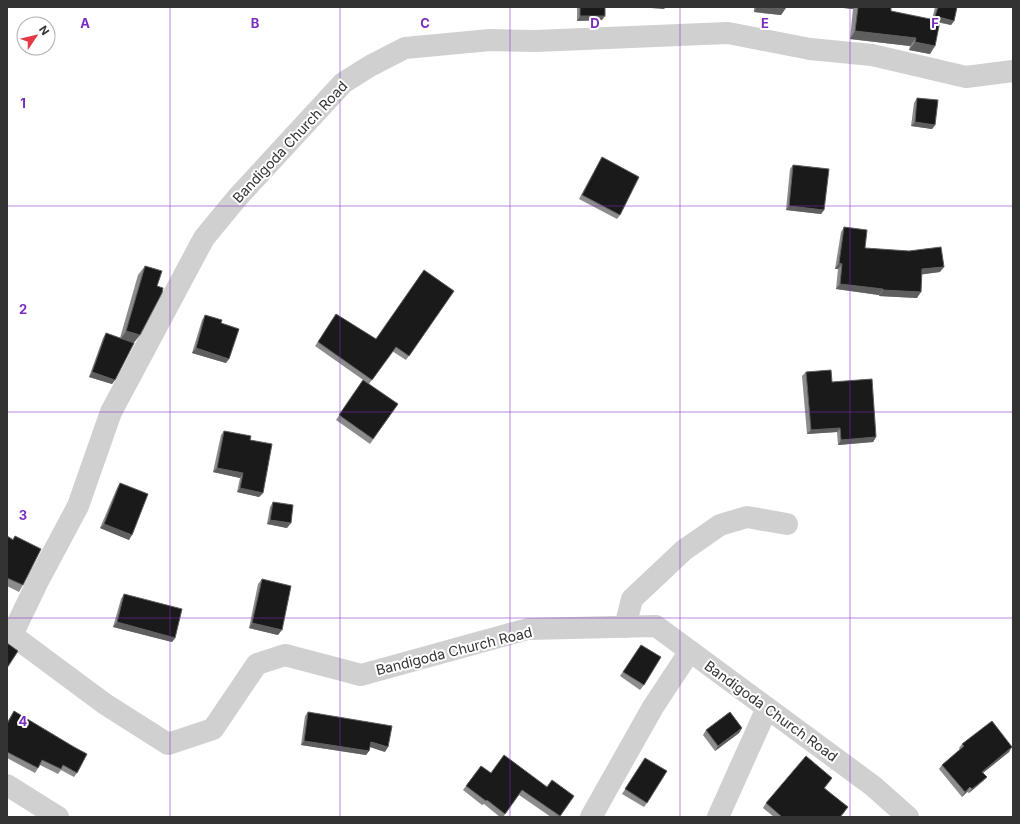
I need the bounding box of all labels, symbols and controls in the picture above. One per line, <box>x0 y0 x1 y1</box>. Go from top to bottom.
text: A <box>80 15 90 31</box>
text: B <box>251 15 260 31</box>
text: C <box>420 15 430 31</box>
text: D <box>590 15 600 31</box>
text: E <box>761 15 769 31</box>
text: F <box>931 15 939 31</box>
north arrow <box>16 16 56 56</box>
text: N <box>36 23 52 38</box>
street label: Bandigoda Church Road <box>229 77 351 206</box>
text: 1 <box>20 95 26 111</box>
text: 2 <box>19 301 27 317</box>
text: 3 <box>19 507 27 523</box>
street label: Bandigoda Church Road <box>374 623 534 678</box>
street label: Bandigoda Church Road <box>701 657 841 765</box>
text: 4 <box>19 713 28 729</box>

